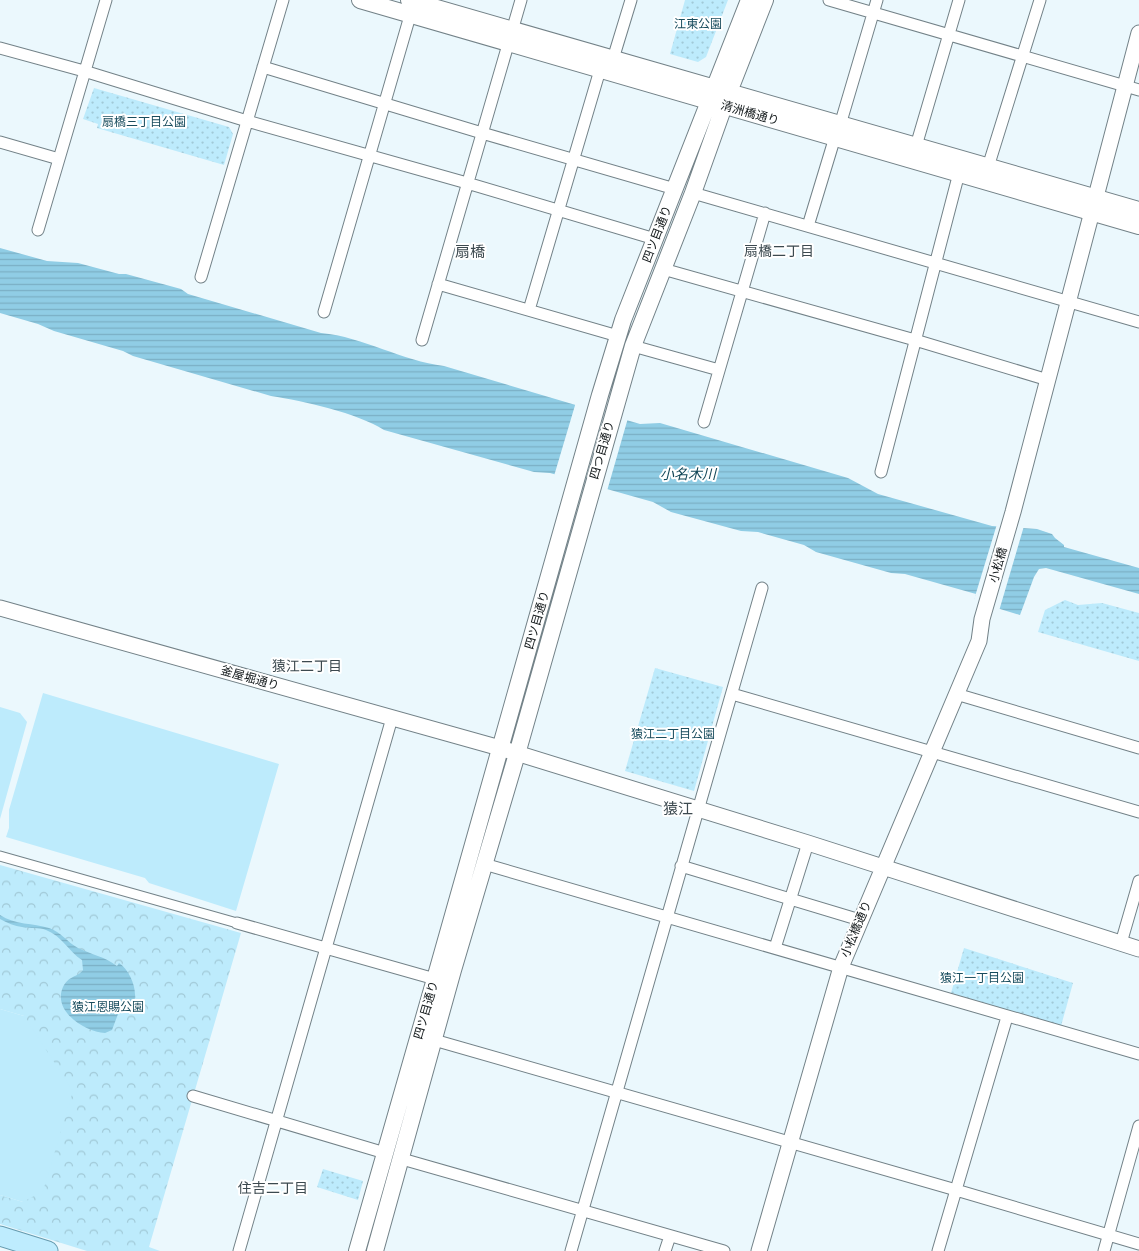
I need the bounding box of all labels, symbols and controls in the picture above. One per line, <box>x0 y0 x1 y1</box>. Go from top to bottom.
park label: 江東公園 <box>674 16 722 32</box>
street label: 清洲橋通り <box>719 97 781 129</box>
park label: 扇橋三丁目公園 <box>102 114 186 130</box>
street label: 四ツ目通り <box>639 203 675 265</box>
district label: 扇橋 <box>455 242 485 262</box>
district label: 扇橋二丁目 <box>744 242 814 260</box>
street label: 四つ目通り <box>586 419 618 481</box>
water label: 小名木川 <box>660 465 718 483</box>
street label: 小松橋 <box>985 545 1011 585</box>
street label: 四ツ目通り <box>521 589 553 651</box>
district label: 猿江二丁目 <box>272 657 342 675</box>
street label: 釜屋堀通り <box>219 662 281 694</box>
park label: 猿江二丁目公園 <box>631 726 715 742</box>
district label: 猿江 <box>663 799 693 819</box>
street label: 小松橋通り <box>837 898 875 960</box>
park label: 猿江一丁目公園 <box>940 970 1024 986</box>
street label: 四ツ目通り <box>410 979 442 1041</box>
park label: 猿江恩賜公園 <box>72 999 144 1015</box>
district label: 住吉二丁目 <box>238 1179 308 1197</box>

